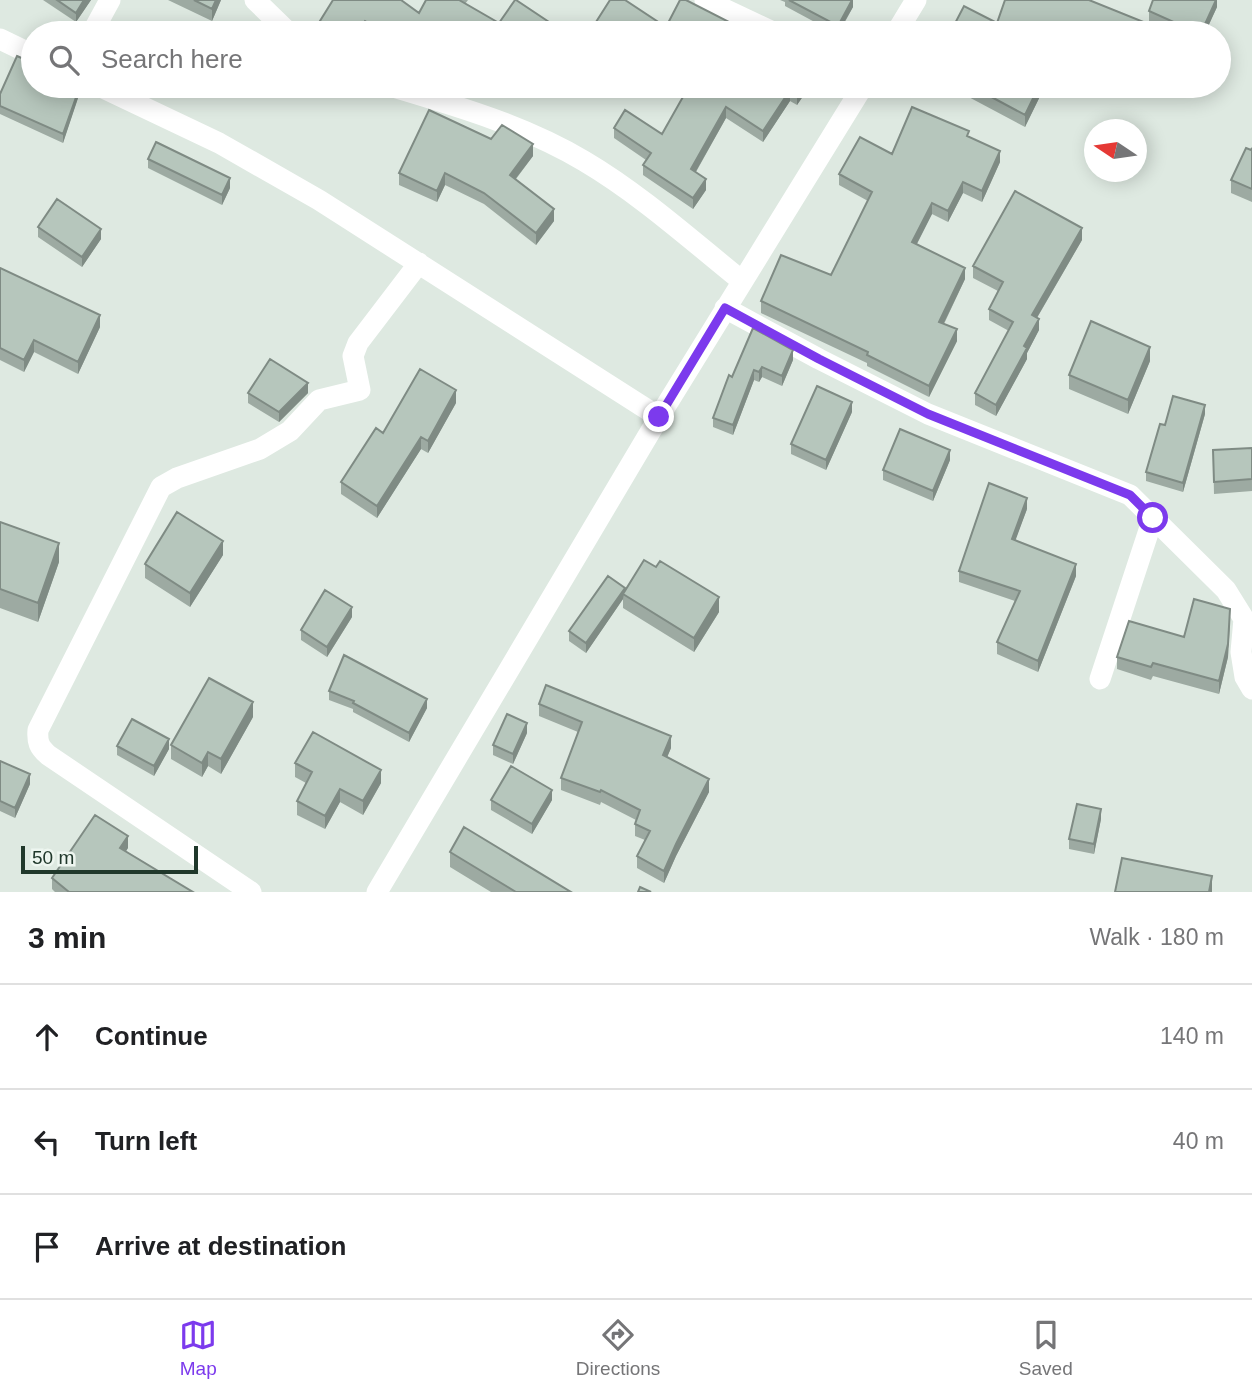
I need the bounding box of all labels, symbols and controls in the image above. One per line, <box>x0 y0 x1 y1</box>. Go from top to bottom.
search box <box>21 21 1231 98</box>
icon: search <box>45 41 83 79</box>
text: Search here <box>101 44 243 74</box>
north arrow <box>1084 119 1147 182</box>
route end <box>643 401 674 432</box>
route start <box>1137 502 1168 533</box>
scale bar <box>21 843 198 875</box>
text: 50 m <box>32 847 74 868</box>
text: 3 min <box>28 921 106 954</box>
text: Walk · 180 m <box>1089 924 1224 950</box>
icon: ahead <box>28 1018 66 1056</box>
text: Continue <box>95 1021 208 1051</box>
text: 140 m <box>1160 1023 1224 1049</box>
icon: left <box>28 1123 66 1161</box>
text: Turn left <box>95 1126 197 1156</box>
text: 40 m <box>1173 1128 1224 1154</box>
icon: arrive <box>28 1228 66 1266</box>
text: Arrive at destination <box>95 1231 346 1261</box>
tab: Map <box>179 1316 217 1380</box>
tab: Directions <box>576 1316 660 1380</box>
tab: Saved <box>1019 1316 1073 1380</box>

